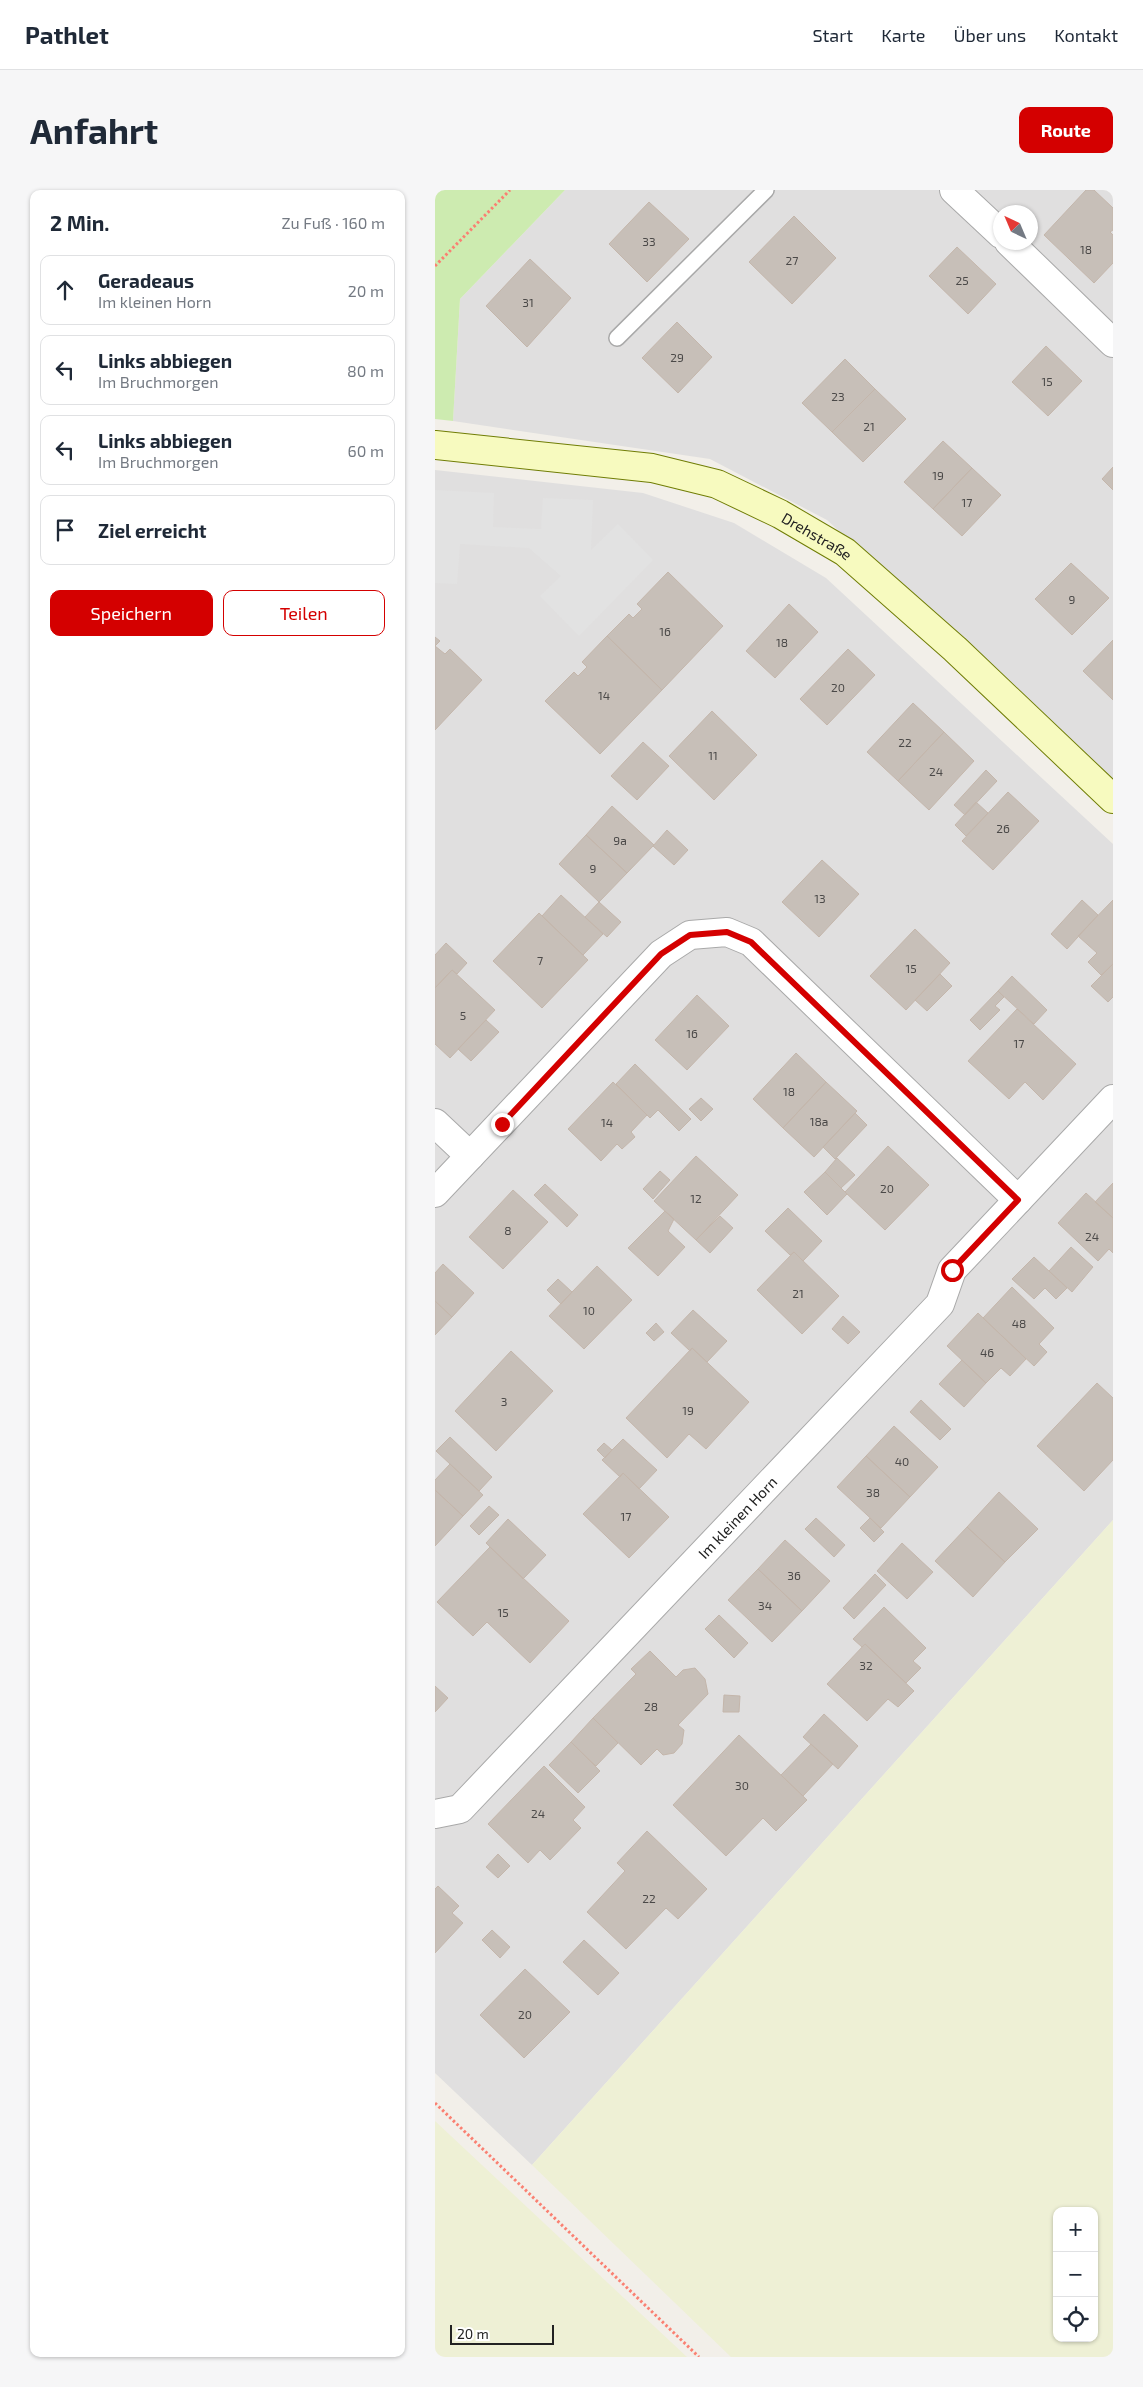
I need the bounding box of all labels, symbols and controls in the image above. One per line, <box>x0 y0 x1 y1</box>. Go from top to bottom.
text: Pathlet <box>25 20 109 49</box>
text: Start <box>812 24 853 46</box>
text: Karte <box>881 24 926 46</box>
text: Über uns <box>954 24 1026 46</box>
text: Kontakt <box>1054 24 1118 46</box>
button: Route <box>1019 107 1113 153</box>
text: Anfahrt <box>30 109 158 151</box>
north arrow <box>993 205 1038 250</box>
text: 2 Min. <box>50 210 110 235</box>
text: Zu Fuß · 160 m <box>282 213 385 232</box>
house number: 33 <box>642 234 656 248</box>
house number: 18 <box>1080 242 1092 256</box>
house number: 27 <box>786 253 798 267</box>
text: Geradeaus <box>98 269 194 292</box>
house number: 25 <box>955 273 969 287</box>
icon: ahead <box>51 276 79 304</box>
text: 20 m <box>348 281 384 300</box>
text: Im kleinen Horn <box>98 292 211 311</box>
house number: 31 <box>522 295 534 309</box>
text: Links abbiegen <box>98 349 232 372</box>
house number: 29 <box>670 350 684 364</box>
icon: left <box>51 356 79 384</box>
text: 80 m <box>347 361 384 380</box>
text: Im Bruchmorgen <box>98 372 219 391</box>
house number: 15 <box>1041 374 1053 388</box>
house number: 23 <box>831 389 845 403</box>
house number: 21 <box>863 419 875 433</box>
text: Links abbiegen <box>98 429 232 452</box>
icon: left <box>51 436 79 464</box>
text: 60 m <box>348 441 384 460</box>
text: Im Bruchmorgen <box>98 452 219 471</box>
house number: 19 <box>932 468 944 482</box>
house number: 17 <box>962 495 972 509</box>
street label: Drehstraße <box>779 508 856 563</box>
icon: arrive <box>51 516 79 544</box>
text: Ziel erreicht <box>98 519 207 542</box>
button: Speichern <box>50 590 213 636</box>
button: Teilen <box>223 590 385 636</box>
house number: 9 <box>1069 592 1076 606</box>
house number: 16 <box>659 624 671 638</box>
house number: 18 <box>776 635 788 649</box>
house number: 20 <box>831 680 845 694</box>
house number: 14 <box>598 688 610 702</box>
house number: 22 <box>898 735 912 749</box>
house number: 11 <box>708 748 718 762</box>
house number: 24 <box>929 764 943 778</box>
house number: 26 <box>996 821 1010 835</box>
house number: 9a <box>613 833 627 847</box>
house number: 9 <box>590 861 597 875</box>
house number: 13 <box>814 891 826 905</box>
house number: 7 <box>537 953 543 967</box>
house number: 15 <box>905 961 917 975</box>
house number: 5 <box>460 1008 466 1022</box>
house number: 16 <box>686 1026 698 1040</box>
house number: 17 <box>1014 1036 1024 1050</box>
house number: 18 <box>783 1084 795 1098</box>
route end <box>491 1113 514 1136</box>
house number: 18a <box>810 1114 828 1128</box>
house number: 14 <box>601 1115 613 1129</box>
house number: 20 <box>880 1181 894 1195</box>
house number: 12 <box>690 1191 702 1205</box>
house number: 8 <box>504 1223 512 1237</box>
house number: 24 <box>1085 1229 1099 1243</box>
route start <box>941 1259 964 1282</box>
house number: 21 <box>792 1286 804 1300</box>
house number: 10 <box>583 1303 595 1317</box>
house number: 48 <box>1012 1316 1026 1330</box>
house number: 46 <box>980 1345 994 1359</box>
house number: 3 <box>501 1394 507 1408</box>
house number: 19 <box>682 1403 694 1417</box>
house number: 40 <box>895 1454 909 1468</box>
street label: Im kleinen Horn <box>694 1472 781 1562</box>
house number: 38 <box>866 1485 880 1499</box>
house number: 17 <box>621 1509 631 1523</box>
house number: 36 <box>787 1568 801 1582</box>
house number: 34 <box>758 1598 772 1612</box>
house number: 15 <box>497 1605 509 1619</box>
house number: 32 <box>859 1658 873 1672</box>
house number: 28 <box>644 1699 658 1713</box>
house number: 30 <box>735 1778 749 1792</box>
house number: 24 <box>531 1806 545 1820</box>
house number: 22 <box>642 1891 656 1905</box>
house number: 20 <box>518 2007 532 2021</box>
map controls <box>1053 2207 1098 2342</box>
button: + <box>1053 2207 1098 2252</box>
button: − <box>1053 2252 1098 2297</box>
button: locate <box>1053 2297 1098 2342</box>
scale bar <box>450 2322 554 2345</box>
text: 20 m <box>457 2325 489 2342</box>

